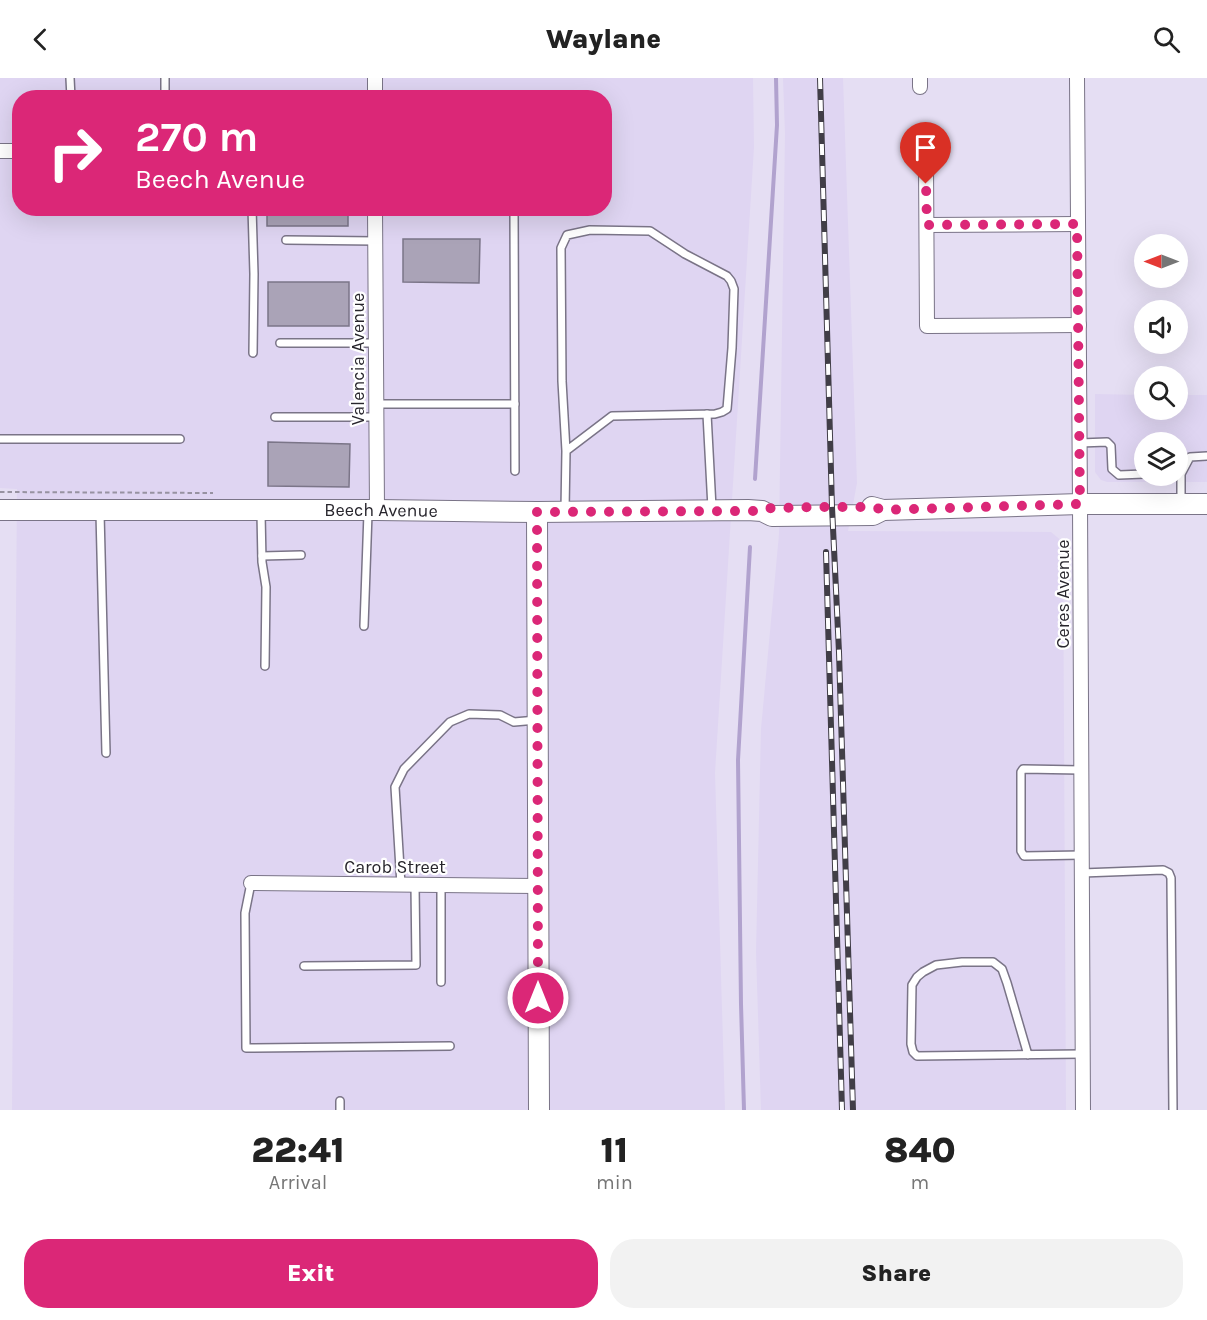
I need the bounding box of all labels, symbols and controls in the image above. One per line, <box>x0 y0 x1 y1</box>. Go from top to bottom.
icon: back <box>24 23 57 56</box>
text: Waylane <box>546 23 661 55</box>
icon: search <box>1150 23 1183 56</box>
text: 270 m <box>135 112 258 162</box>
icon: right <box>36 114 114 192</box>
pin <box>900 122 951 184</box>
icon: arrive <box>909 131 942 164</box>
text: Beech Avenue <box>135 163 305 195</box>
north arrow <box>1134 234 1188 288</box>
map controls <box>1134 234 1188 486</box>
street label: Valencia Avenue <box>347 293 369 425</box>
button: sound <box>1134 300 1188 354</box>
button: search <box>1134 366 1188 420</box>
button: layers <box>1134 432 1188 486</box>
street label: Beech Avenue <box>324 499 438 522</box>
street label: Ceres Avenue <box>1052 540 1074 649</box>
street label: Carob Street <box>344 856 446 878</box>
position arrow <box>506 966 570 1030</box>
text: 22:41 <box>251 1129 345 1171</box>
text: 11 <box>601 1129 628 1171</box>
text: 840 <box>884 1129 956 1171</box>
text: Arrival <box>269 1171 327 1194</box>
text: min <box>596 1171 633 1194</box>
text: m <box>911 1171 929 1194</box>
button: Exit <box>24 1239 598 1308</box>
button: Share <box>610 1239 1183 1308</box>

